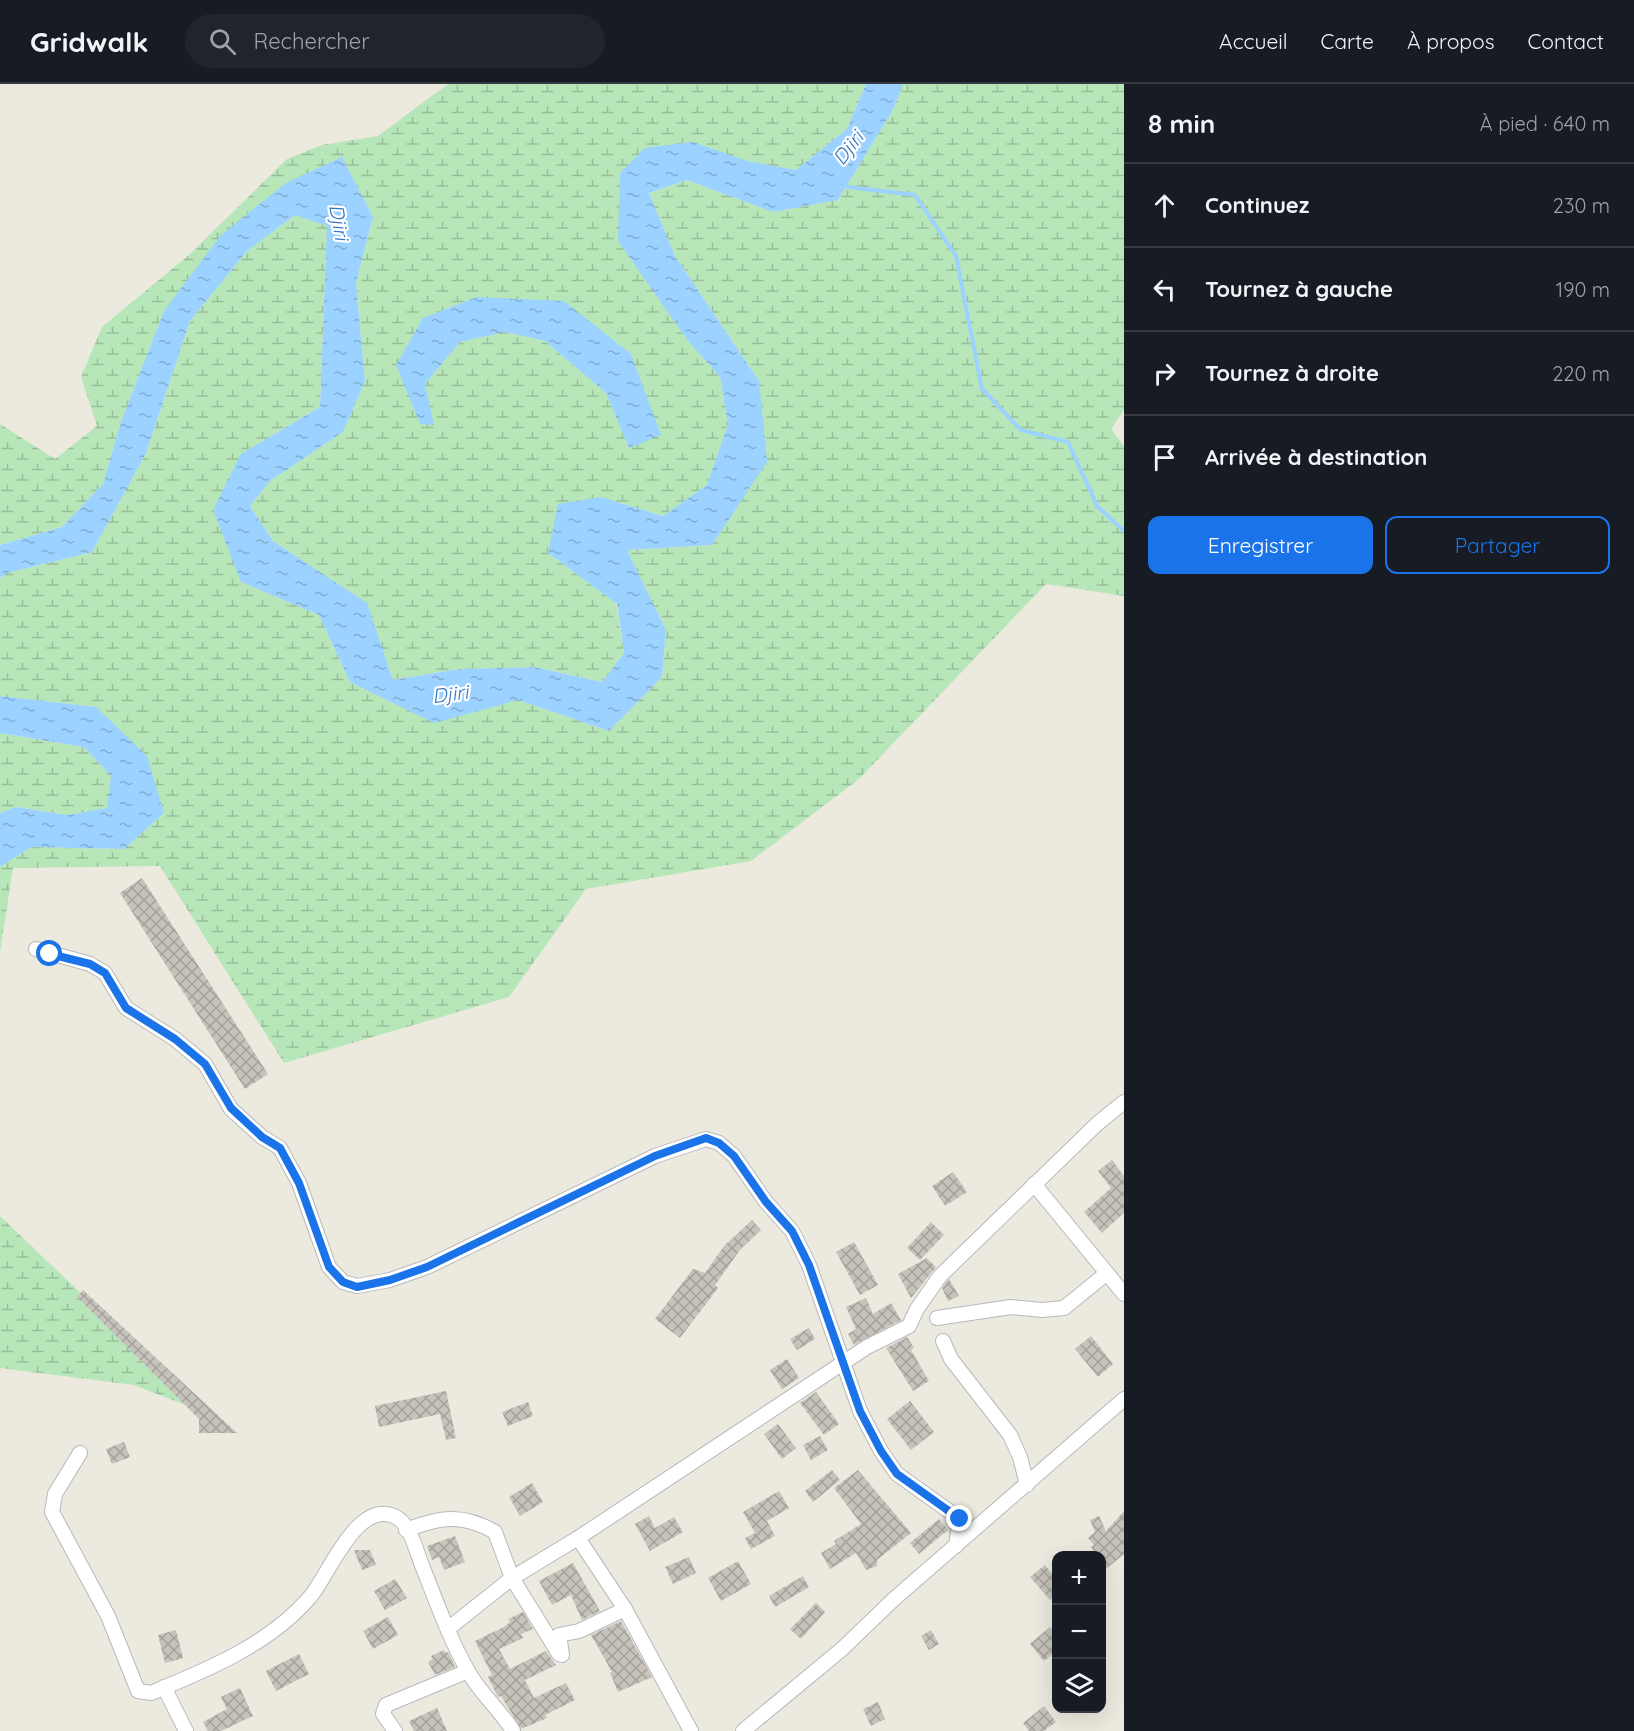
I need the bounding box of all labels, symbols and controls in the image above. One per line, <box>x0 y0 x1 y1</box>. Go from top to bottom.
search box <box>185 14 605 68</box>
text: Gridwalk <box>30 24 149 59</box>
icon: search <box>206 25 239 58</box>
text: Rechercher <box>254 27 370 55</box>
text: Accueil <box>1219 28 1288 54</box>
text: Carte <box>1321 28 1374 54</box>
text: À propos <box>1407 28 1495 54</box>
text: Contact <box>1528 28 1604 54</box>
text: 8 min <box>1148 107 1215 140</box>
text: À pied · 640 m <box>1480 111 1610 136</box>
water label: Djiri <box>827 124 870 170</box>
icon: ahead <box>1148 189 1181 222</box>
text: Continuez <box>1205 191 1309 219</box>
text: 230 m <box>1553 193 1610 218</box>
water label: Djiri <box>324 202 355 245</box>
icon: left <box>1148 273 1181 306</box>
text: Tournez à gauche <box>1205 275 1393 303</box>
text: 190 m <box>1556 277 1610 302</box>
icon: right <box>1148 357 1181 390</box>
text: Tournez à droite <box>1205 359 1379 387</box>
text: 220 m <box>1552 361 1610 386</box>
icon: arrive <box>1148 441 1181 474</box>
text: Arrivée à destination <box>1205 443 1427 471</box>
button: Enregistrer <box>1148 516 1373 574</box>
button: Partager <box>1385 516 1610 574</box>
water label: Djiri <box>431 679 472 708</box>
route start <box>36 940 62 966</box>
route end <box>946 1505 972 1531</box>
map controls <box>1052 1551 1106 1713</box>
button: + <box>1052 1551 1106 1605</box>
button: − <box>1052 1605 1106 1659</box>
button: layers <box>1052 1659 1106 1713</box>

